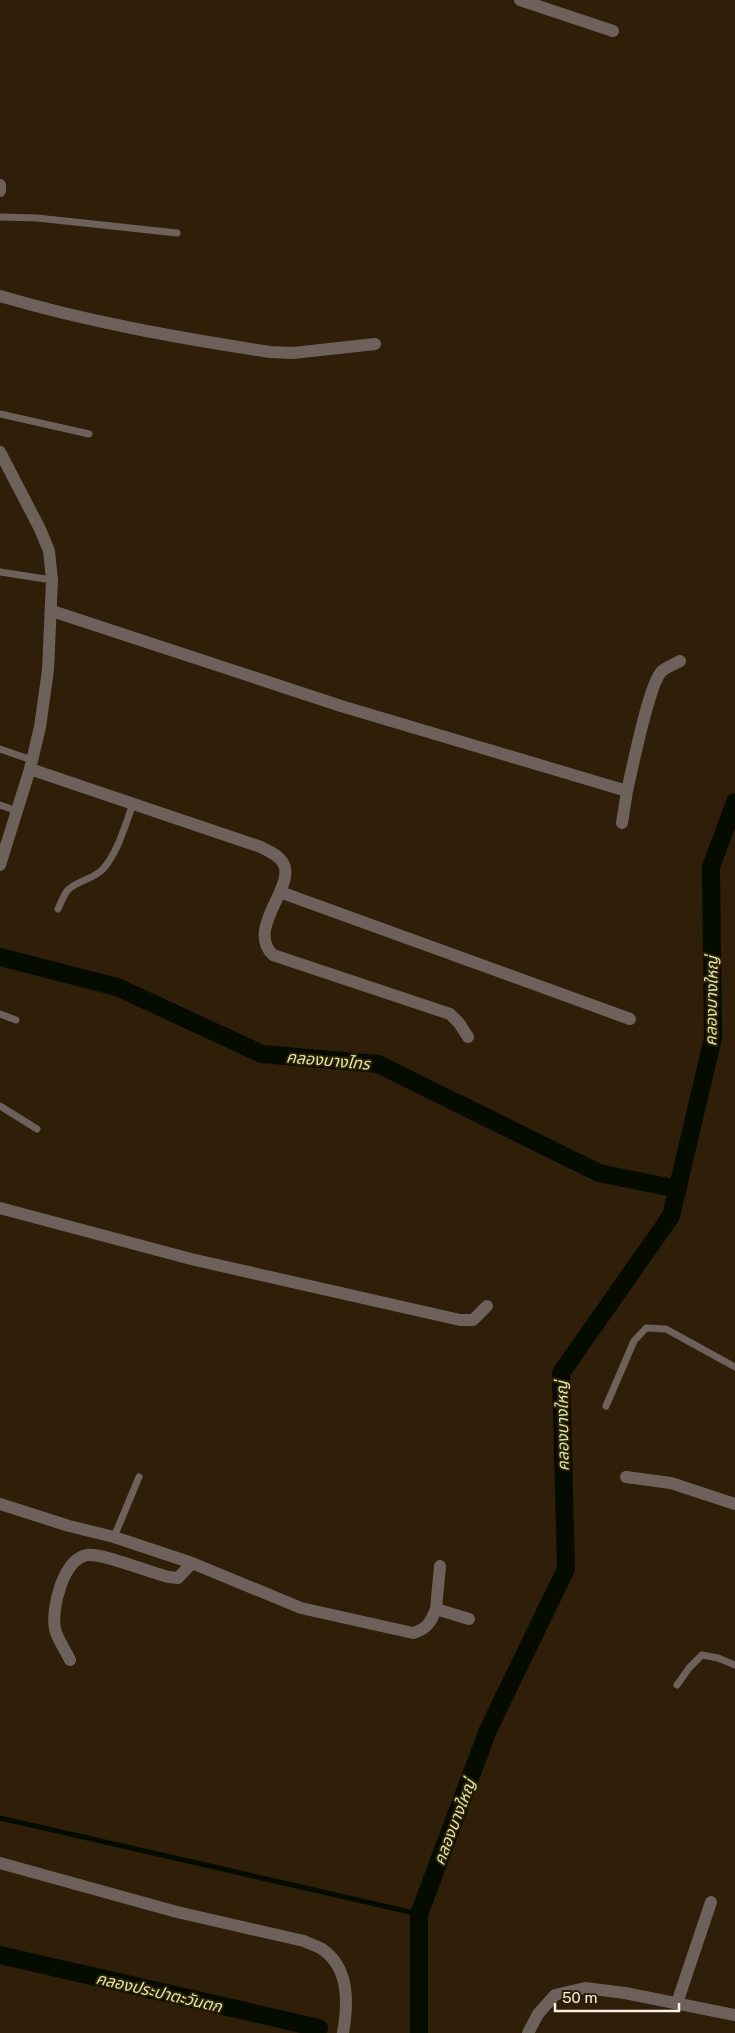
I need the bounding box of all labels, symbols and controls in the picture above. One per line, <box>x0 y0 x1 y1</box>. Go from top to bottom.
water label: คลองบางใหญ่ <box>701 954 722 1046</box>
water label: คลองบางไทร <box>285 1047 372 1074</box>
water label: คลองบางใหญ่ <box>552 1379 573 1471</box>
water label: คลองบางใหญ่ <box>429 1775 480 1868</box>
water label: คลองประปาตะวันตก <box>94 1969 225 2017</box>
scale bar <box>555 1980 679 2012</box>
text: 50 m <box>562 1989 597 2006</box>

